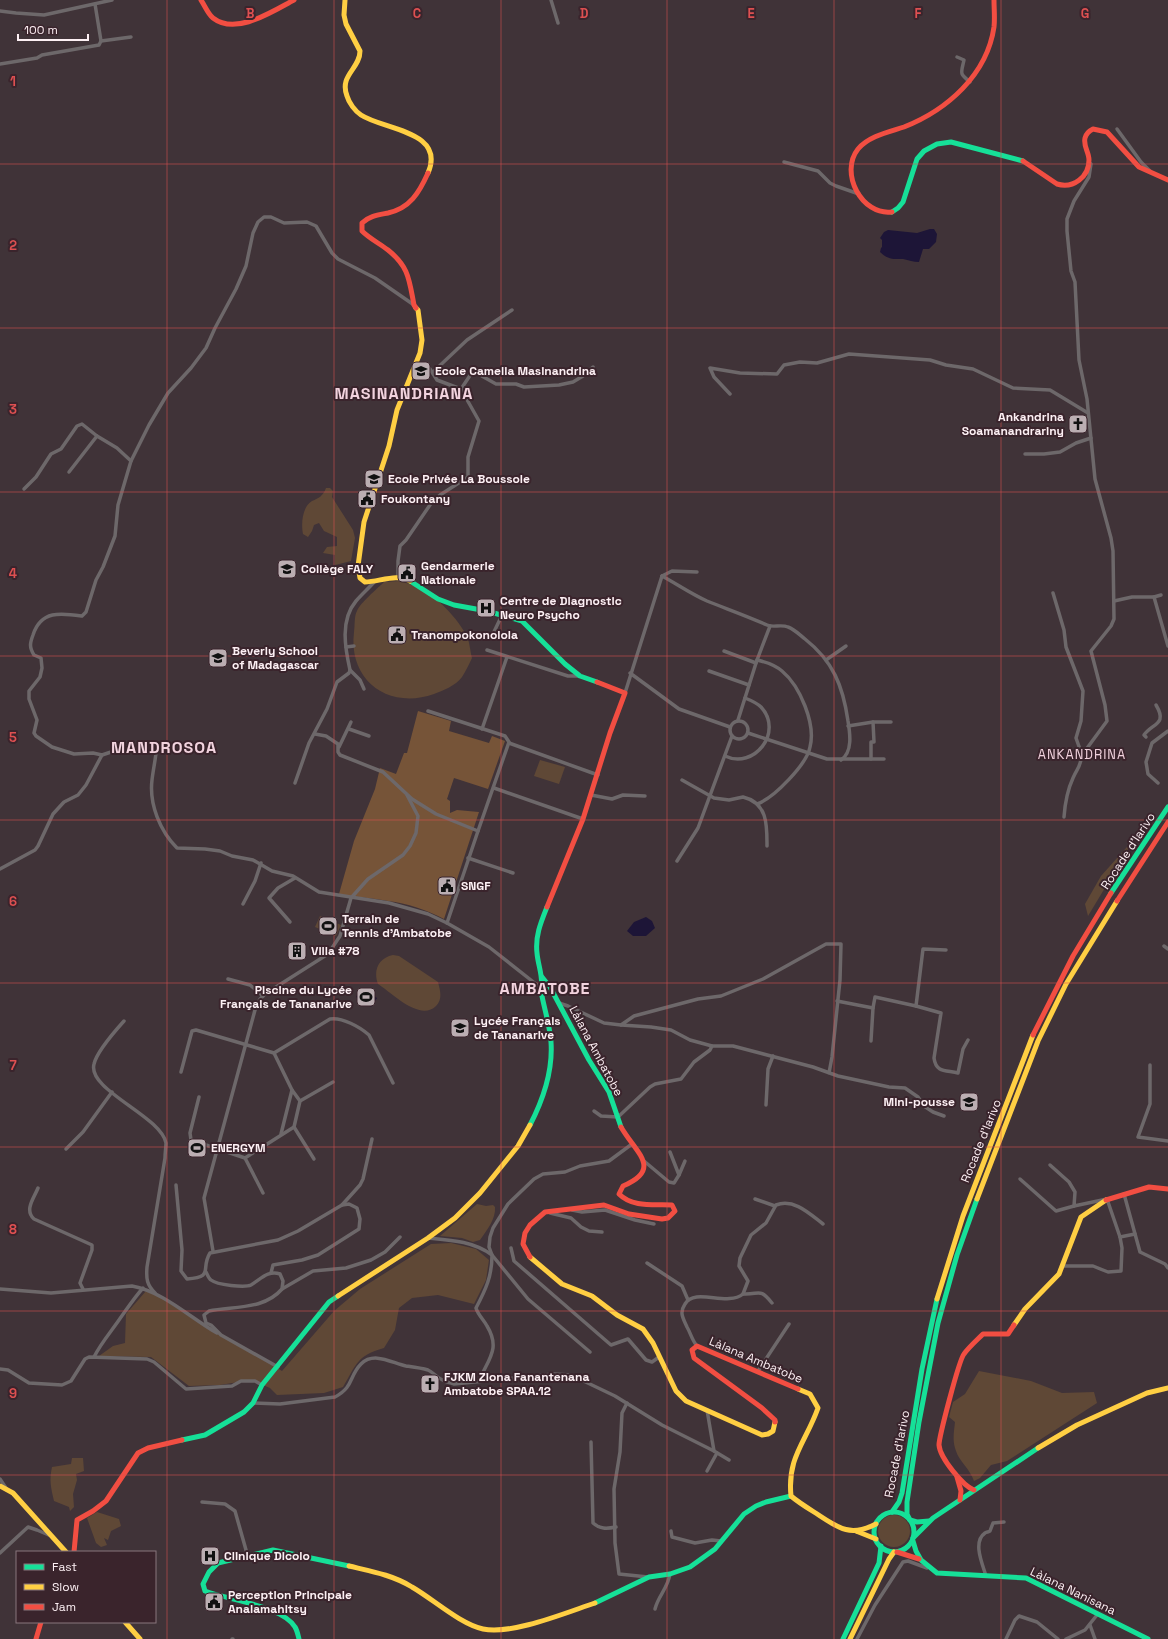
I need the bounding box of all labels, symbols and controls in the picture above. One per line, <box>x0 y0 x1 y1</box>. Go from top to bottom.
text: B <box>246 5 255 22</box>
text: C <box>413 5 421 22</box>
text: D <box>580 5 589 22</box>
text: E <box>747 5 755 22</box>
text: F <box>915 5 922 22</box>
text: G <box>1081 5 1089 22</box>
scale bar <box>18 16 88 42</box>
text: 100 m <box>24 22 58 38</box>
text: 1 <box>10 73 16 90</box>
text: 2 <box>9 237 17 254</box>
school or university icon: Ecole Camelia Masinandrina <box>410 360 432 382</box>
place label: Ecole Camelia Masinandrina <box>435 363 596 379</box>
district label: MASINANDRIANA <box>335 383 473 404</box>
text: 3 <box>9 401 17 418</box>
place label: Ankandrina Soamanandrariny <box>962 409 1064 439</box>
church icon: Ankandrina Soamanandrariny <box>1067 413 1089 435</box>
school or university icon: Ecole Privée La Boussole <box>363 468 385 490</box>
place label: Ecole Privée La Boussole <box>388 471 530 487</box>
public building icon: Foukontany <box>356 488 378 510</box>
place label: Foukontany <box>381 491 450 507</box>
school or university icon: Collège FALY <box>276 558 298 580</box>
place label: Gendarmerie Nationale <box>421 558 495 588</box>
place label: Collège FALY <box>301 561 374 577</box>
public building icon: Gendarmerie Nationale <box>396 562 418 584</box>
text: 4 <box>9 565 17 582</box>
place label: Centre de Diagnostic Neuro Psycho <box>500 593 622 623</box>
hospital icon: Centre de Diagnostic Neuro Psycho <box>475 597 497 619</box>
public building icon: Tranompokonolola <box>386 624 408 646</box>
place label: Tranompokonolola <box>411 627 518 643</box>
place label: Beverly School of Madagascar <box>232 643 319 673</box>
school or university icon: Beverly School of Madagascar <box>207 647 229 669</box>
text: 5 <box>9 729 17 746</box>
district label: MANDROSOA <box>111 737 217 758</box>
district label: ANKANDRINA <box>1038 746 1126 763</box>
street label: Rocade d'Iarivo <box>1097 810 1159 892</box>
public building icon: SNGF <box>436 875 458 897</box>
place label: SNGF <box>461 878 491 894</box>
text: 6 <box>9 893 17 910</box>
place label: Terrain de Tennis d'Ambatobe <box>342 911 452 941</box>
sports icon: Terrain de Tennis d'Ambatobe <box>317 915 339 937</box>
building icon: Villa #78 <box>286 940 308 962</box>
place label: Villa #78 <box>311 943 359 959</box>
district label: AMBATOBE <box>500 978 590 999</box>
place label: Piscine du Lycée Français de Tananarive <box>220 982 352 1012</box>
sports icon: Piscine du Lycée Français de Tananarive <box>355 986 377 1008</box>
street label: Làlana Ambatobe <box>565 1003 627 1099</box>
place label: Lycée Français de Tananarive <box>474 1013 561 1043</box>
school or university icon: Lycée Français de Tananarive <box>449 1017 471 1039</box>
text: 7 <box>9 1057 17 1074</box>
school or university icon: Mini-pousse <box>958 1091 980 1113</box>
place label: Mini-pousse <box>884 1094 955 1110</box>
street label: Rocade d'Iarivo <box>957 1097 1005 1185</box>
sports icon: ENERGYM <box>186 1137 208 1159</box>
place label: ENERGYM <box>211 1140 266 1156</box>
text: 8 <box>9 1221 17 1238</box>
street label: Làlana Ambatobe <box>707 1333 805 1387</box>
place label: FJKM Ziona Fanantenana Ambatobe SPAA.12 <box>444 1369 589 1399</box>
church icon: FJKM Ziona Fanantenana Ambatobe SPAA.12 <box>419 1373 441 1395</box>
text: 9 <box>9 1385 17 1402</box>
street label: Rocade d'Iarivo <box>881 1409 913 1499</box>
hospital icon: Clinique Dicolo <box>199 1545 221 1567</box>
place label: Clinique Dicolo <box>224 1548 310 1564</box>
legend <box>16 1551 156 1623</box>
text: Fast <box>52 1559 77 1575</box>
street label: Làlana Nanisana <box>1028 1563 1118 1619</box>
text: Slow <box>52 1579 79 1595</box>
place label: Perception Principale Analamahitsy <box>228 1587 352 1617</box>
public building icon: Perception Principale Analamahitsy <box>203 1591 225 1613</box>
text: Jam <box>52 1599 76 1615</box>

